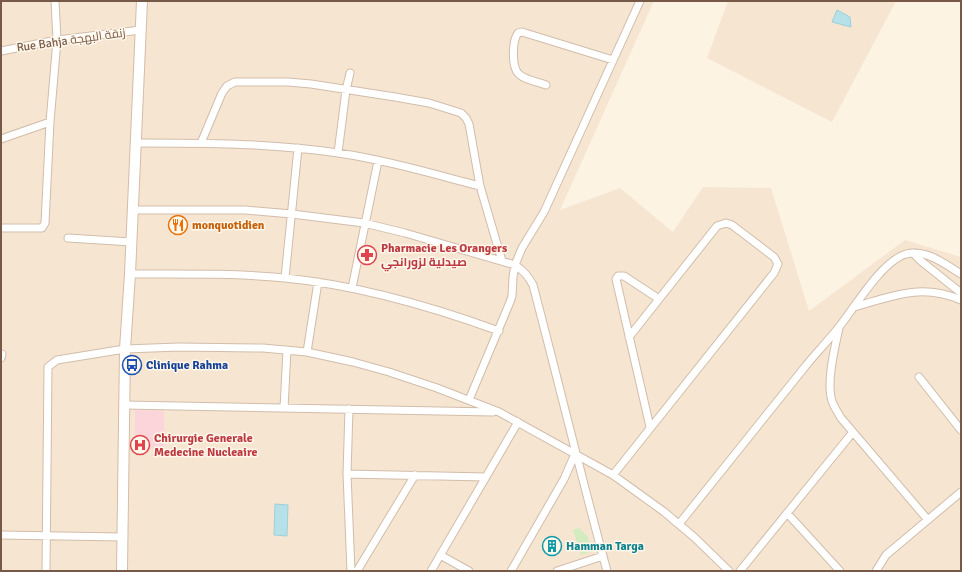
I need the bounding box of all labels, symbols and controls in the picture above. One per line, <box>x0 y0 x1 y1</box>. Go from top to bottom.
street label: Rue Bahja زنقة البهجة <box>16 25 127 56</box>
restaurant icon: monquotidien <box>167 214 189 236</box>
place label: monquotidien <box>192 218 265 233</box>
place label: Pharmacie Les Orangers صيدلية لزورانجي <box>381 241 508 272</box>
pharmacy icon: Pharmacie Les Orangers صيدلية لزورانجي <box>356 244 378 266</box>
bus stop icon: Clinique Rahma <box>121 354 143 376</box>
place label: Clinique Rahma <box>146 358 228 373</box>
place label: Chirurgie Generale Medecine Nucleaire <box>154 431 258 460</box>
hospital icon: Chirurgie Generale Medecine Nucleaire <box>129 434 151 456</box>
building icon: Hamman Targa <box>541 535 563 557</box>
place label: Hamman Targa <box>566 539 644 554</box>

